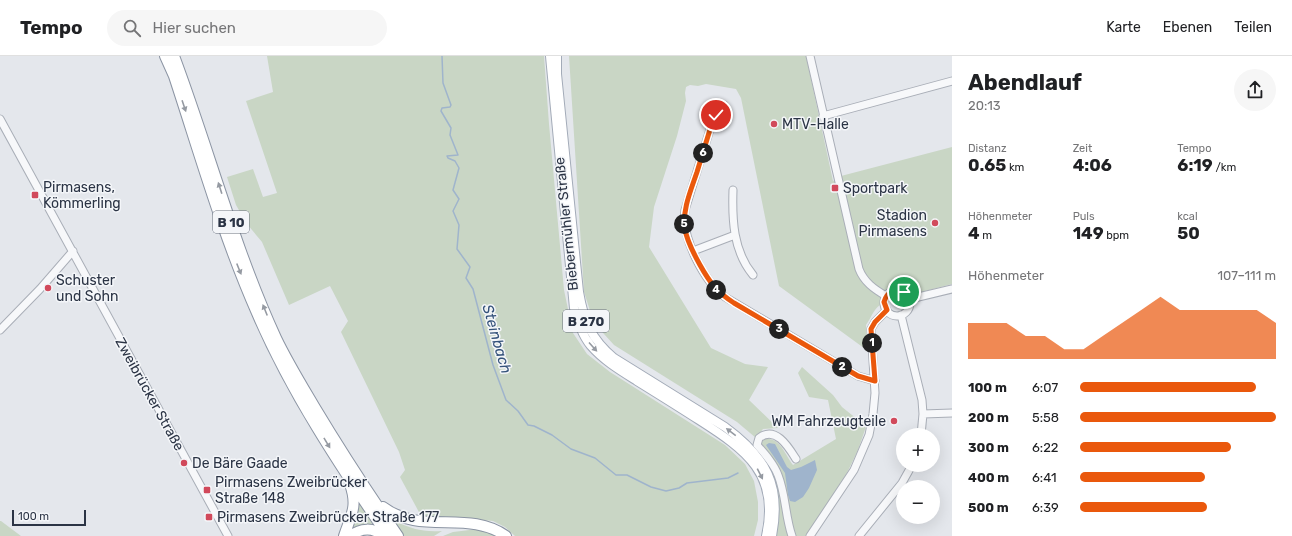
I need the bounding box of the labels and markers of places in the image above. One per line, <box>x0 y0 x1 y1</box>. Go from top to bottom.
pin <box>699 98 733 132</box>
place label: MTV-Halle <box>782 116 849 133</box>
marker: MTV-Halle <box>769 119 779 129</box>
pin: 6 <box>693 143 713 163</box>
place label: Pirmasens, Kömmerling <box>43 179 121 212</box>
place label: Sportpark <box>843 180 908 197</box>
marker: Sportpark <box>830 183 840 193</box>
marker: Pirmasens, Kömmerling <box>30 190 40 200</box>
place label: Stadion Pirmasens <box>859 207 927 240</box>
pin: 5 <box>674 214 694 234</box>
marker: Stadion Pirmasens <box>930 218 940 228</box>
place label: Schuster und Sohn <box>56 272 118 305</box>
pin <box>887 275 921 309</box>
pin: 4 <box>706 280 726 300</box>
marker: Schuster und Sohn <box>43 283 53 293</box>
pin: 3 <box>769 319 789 339</box>
pin: 1 <box>862 333 882 353</box>
pin: 2 <box>832 357 852 377</box>
place label: WM Fahrzeugteile <box>771 413 886 430</box>
marker: WM Fahrzeugteile <box>889 416 899 426</box>
place label: De Bäre Gaade <box>192 455 288 472</box>
marker: De Bäre Gaade <box>179 458 189 468</box>
place label: Pirmasens Zweibrücker Straße 148 <box>215 474 368 507</box>
marker: Pirmasens Zweibrücker Straße 148 <box>202 485 212 495</box>
place label: Pirmasens Zweibrücker Straße 177 <box>217 509 439 526</box>
marker: Pirmasens Zweibrücker Straße 177 <box>204 512 214 522</box>

